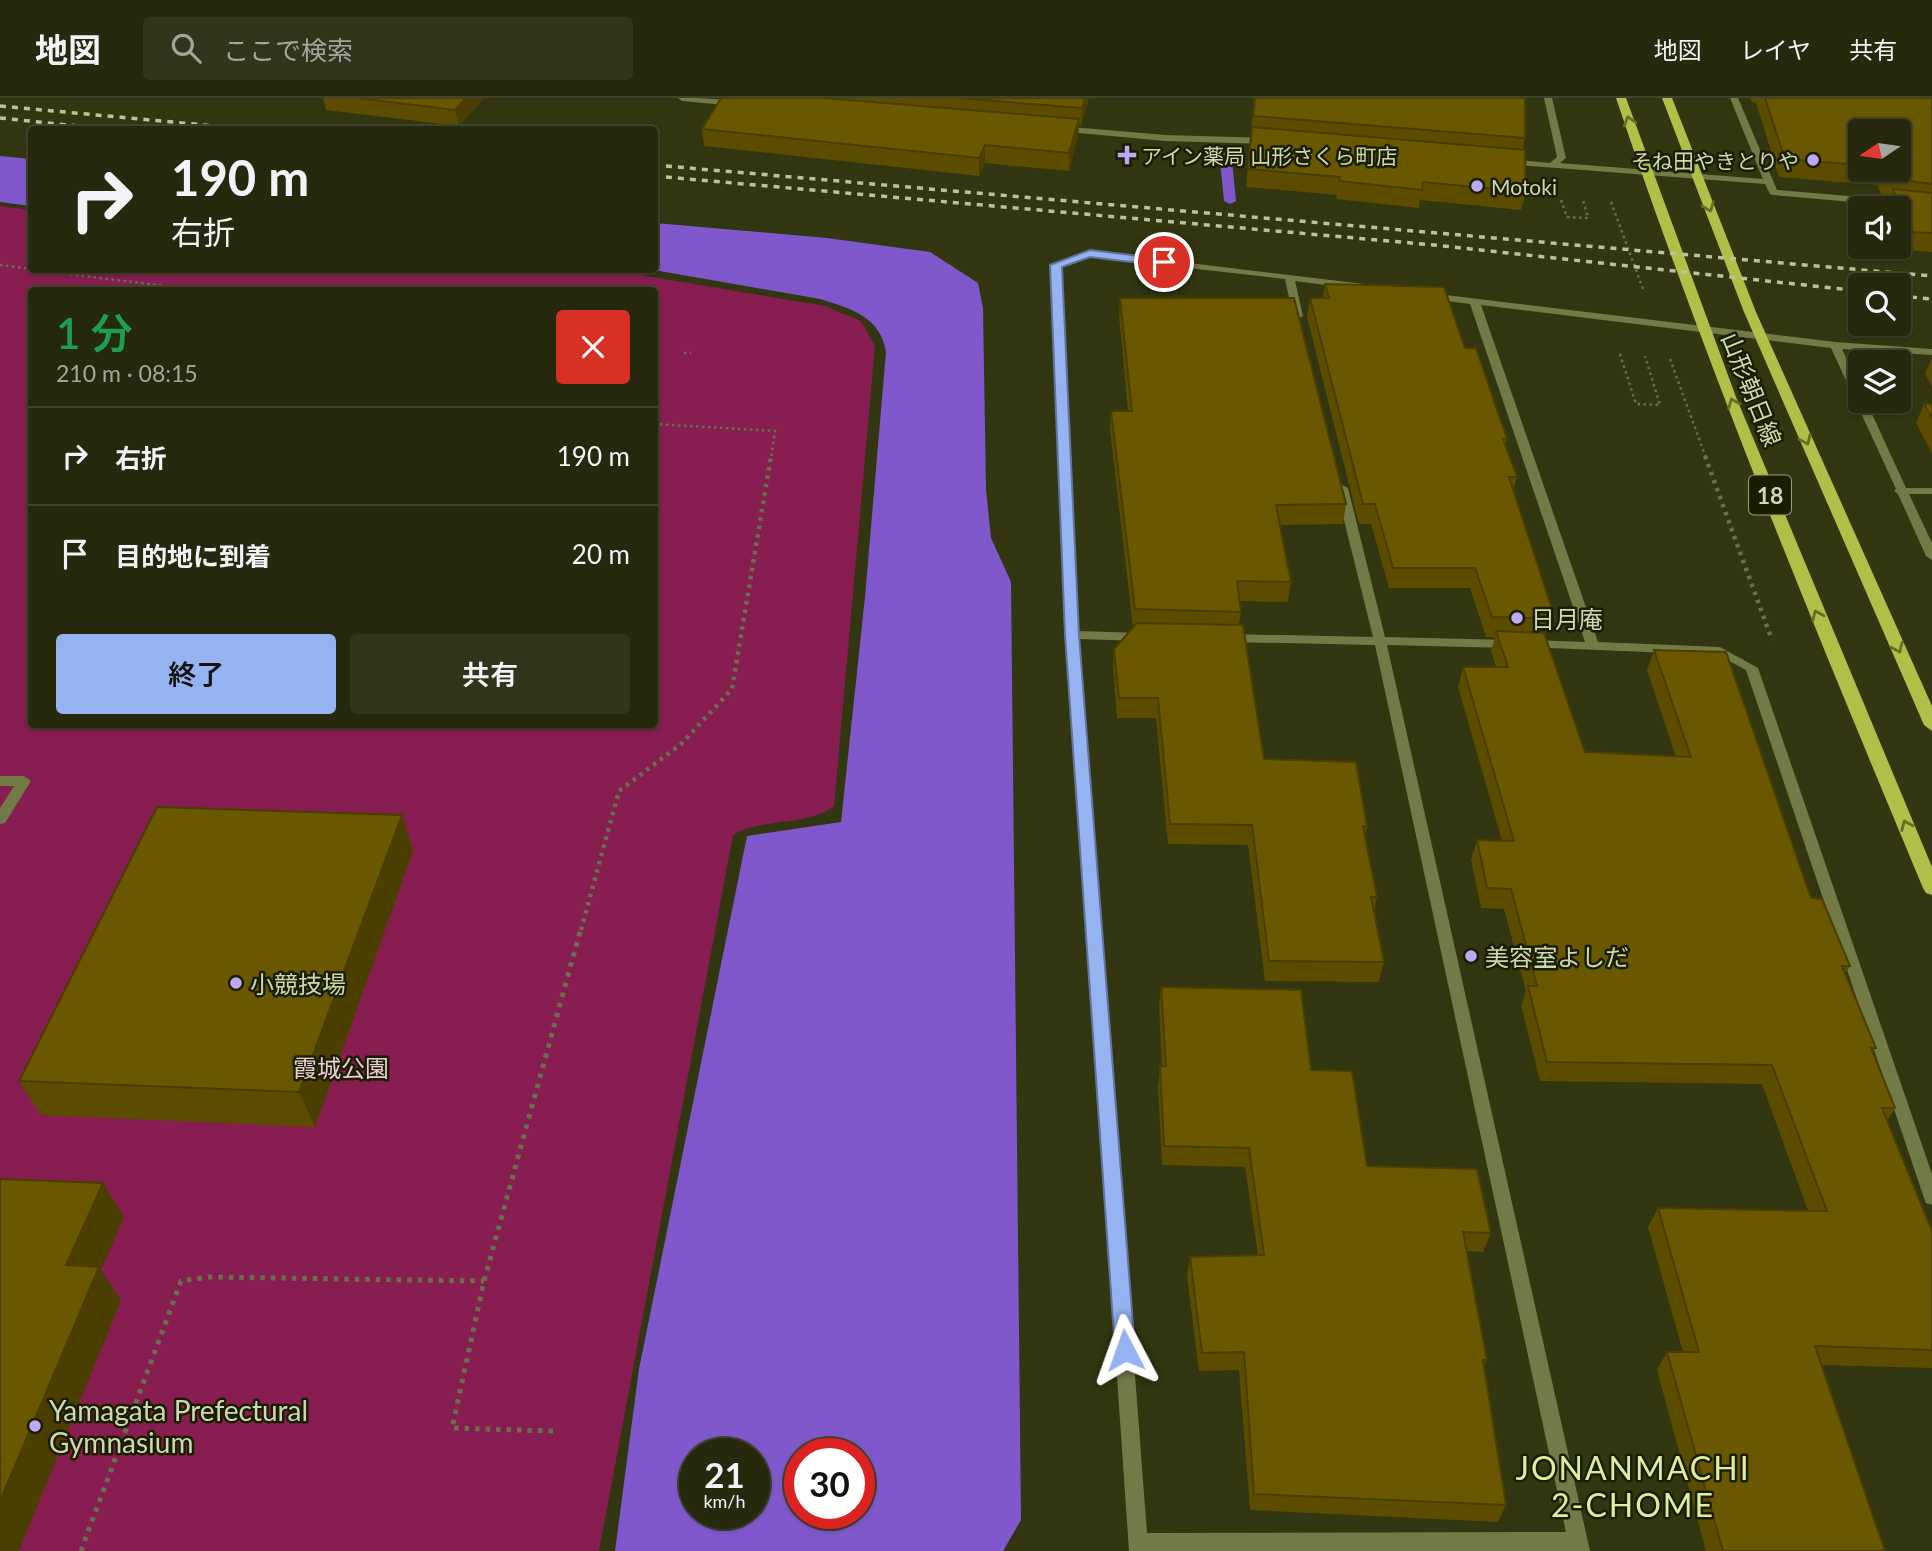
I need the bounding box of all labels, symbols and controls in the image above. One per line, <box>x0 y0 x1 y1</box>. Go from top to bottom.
search box <box>143 17 633 80</box>
text: 地図 <box>35 29 101 69</box>
icon: search <box>167 29 205 67</box>
text: ここで検索 <box>223 34 353 66</box>
text: 地図 <box>1654 35 1702 64</box>
text: レイヤ <box>1740 35 1811 64</box>
text: 共有 <box>1849 35 1897 64</box>
one-way arrow <box>1623 116 1637 128</box>
north arrow <box>1848 119 1911 182</box>
map controls <box>1848 119 1911 413</box>
place label: アイン薬局 山形さくら町店 <box>1141 143 1397 168</box>
marker: アイン薬局 山形さくら町店 <box>1119 147 1135 163</box>
text: 190 m <box>171 148 309 206</box>
place label: そね田やきとりや <box>1631 148 1799 173</box>
marker: そね田やきとりや <box>1805 152 1821 168</box>
icon: right <box>56 154 147 245</box>
place label: Motoki <box>1491 174 1557 199</box>
marker: Motoki <box>1469 178 1485 194</box>
button: sound <box>1848 196 1911 259</box>
one-way arrow <box>1701 201 1715 213</box>
text: 右折 <box>171 212 235 251</box>
pin <box>1134 232 1194 292</box>
icon: arrive <box>1145 243 1183 281</box>
button: search <box>1848 273 1911 336</box>
text: 1 分 <box>56 308 133 358</box>
button: close <box>556 310 630 384</box>
street label: 山形朝日線 <box>1716 328 1788 450</box>
button: layers <box>1848 350 1911 413</box>
text: 210 m · 08:15 <box>56 359 198 387</box>
one-way arrow <box>1728 398 1742 410</box>
one-way arrow <box>1798 433 1812 445</box>
icon: right <box>56 437 94 475</box>
text: 190 m <box>557 440 630 472</box>
text: 右折 <box>115 442 167 474</box>
road number: 18 <box>1749 476 1791 514</box>
icon: arrive <box>56 535 94 573</box>
text: 20 m <box>572 538 630 570</box>
text: 目的地に到着 <box>115 540 271 572</box>
place label: 日月庵 <box>1531 604 1603 633</box>
marker: 日月庵 <box>1509 610 1525 626</box>
one-way arrow <box>1812 610 1826 622</box>
button: 終了 <box>56 634 336 714</box>
button: 共有 <box>350 634 630 714</box>
one-way arrow <box>1890 641 1904 653</box>
one-way arrow <box>1900 819 1914 831</box>
place label: 美容室よしだ <box>1485 942 1629 971</box>
marker: 美容室よしだ <box>1463 948 1479 964</box>
place label: 小競技場 <box>250 969 346 998</box>
marker: 小競技場 <box>228 975 244 991</box>
park label: 霞城公園 <box>293 1053 389 1082</box>
position arrow <box>1088 1313 1162 1387</box>
place label: Yamagata Prefectural Gymnasium <box>49 1393 308 1459</box>
marker: Yamagata Prefectural Gymnasium <box>27 1418 43 1434</box>
speed limit sign: 30 <box>784 1438 875 1529</box>
district label: JONANMACHI 2-CHOME <box>1515 1448 1751 1524</box>
text: 21 <box>704 1453 745 1495</box>
text: km/h <box>703 1490 746 1512</box>

